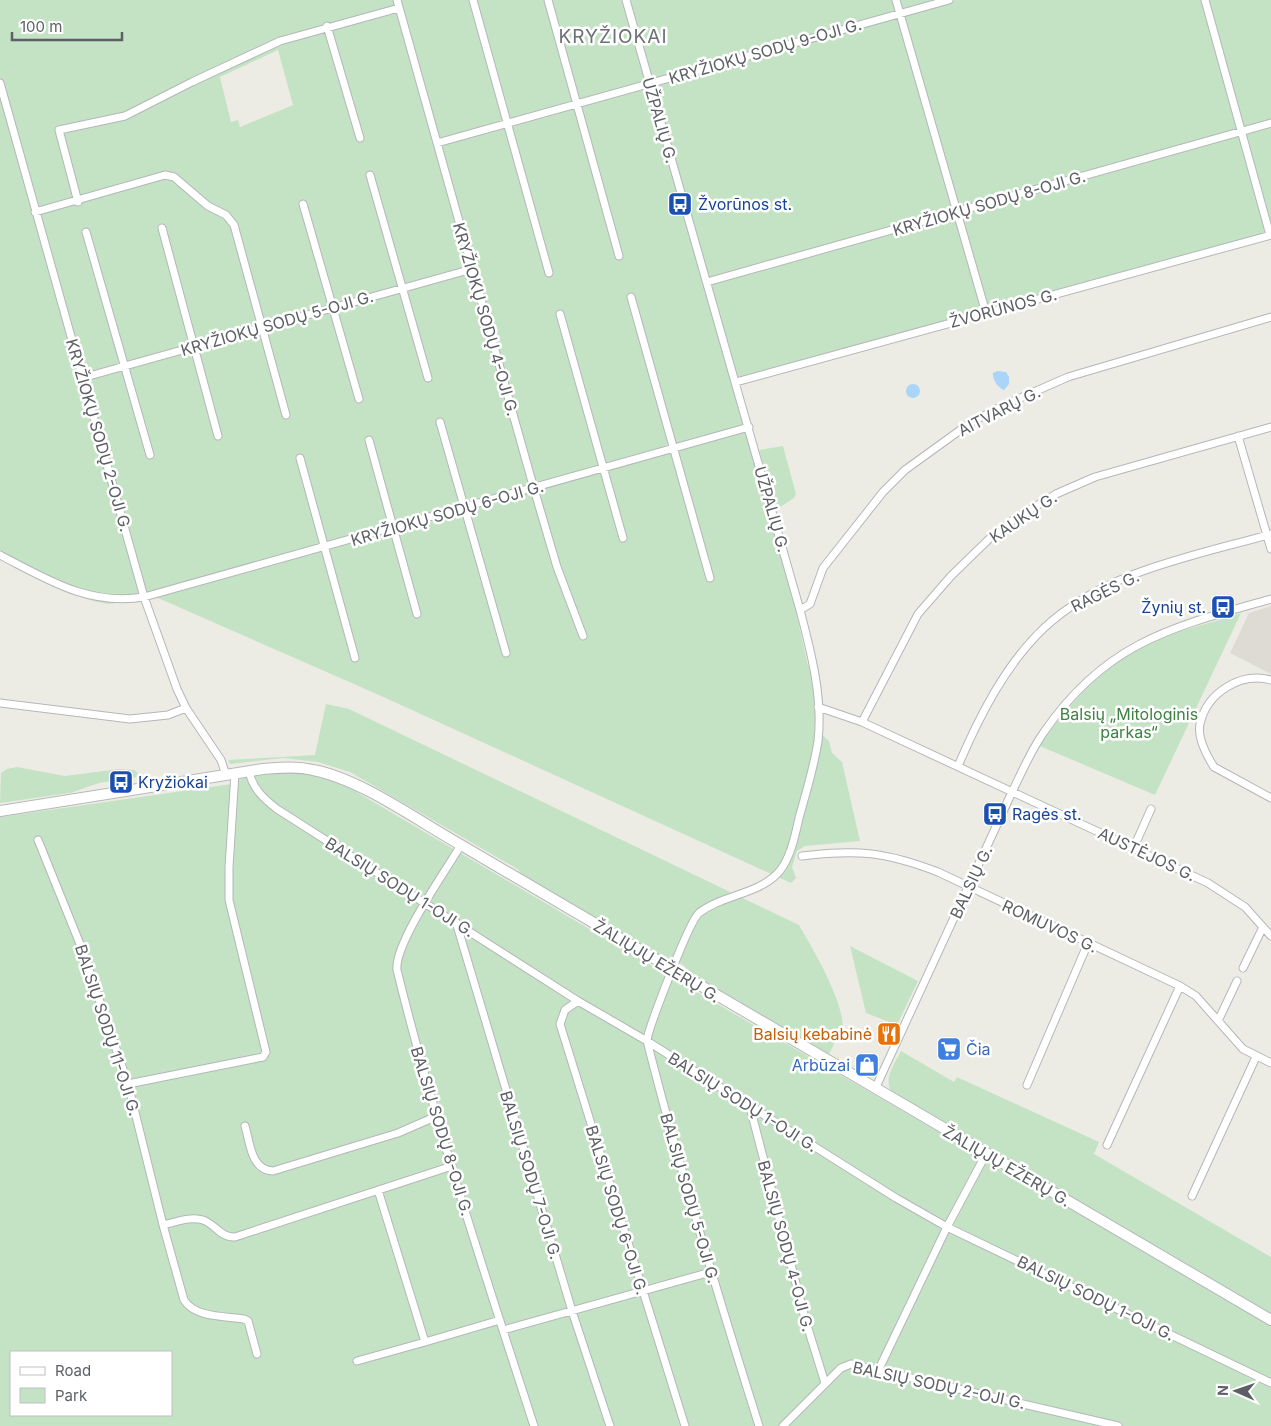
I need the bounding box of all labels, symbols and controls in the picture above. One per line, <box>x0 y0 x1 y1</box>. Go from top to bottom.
scale bar <box>12 10 122 42</box>
street label: KRYŽIOKŲ SODŲ 9-OJI G. <box>666 14 864 88</box>
text: 100 m <box>20 17 62 36</box>
district label: KRYŽIOKAI <box>559 25 668 48</box>
street label: UŽPALIŲ G. <box>638 75 682 165</box>
street label: KRYŽIOKŲ SODŲ 8-OJI G. <box>890 166 1088 240</box>
bus stop icon: Žvorūnos st. <box>667 191 693 217</box>
place label: Žvorūnos st. <box>698 194 792 214</box>
street label: KRYŽIOKŲ SODŲ 4-OJI G. <box>449 220 523 418</box>
street label: ŽVORŪNOS G. <box>947 284 1059 332</box>
street label: KRYŽIOKŲ SODŲ 5-OJI G. <box>178 286 376 360</box>
street label: KRYŽIOKŲ SODŲ 2-OJI G. <box>62 336 136 534</box>
street label: AITVARŲ G. <box>954 382 1044 440</box>
street label: UŽPALIŲ G. <box>750 464 794 554</box>
street label: KRYŽIOKŲ SODŲ 6-OJI G. <box>348 476 546 550</box>
street label: KAUKŲ G. <box>985 487 1061 547</box>
street label: RAGĖS G. <box>1068 566 1142 616</box>
bus stop icon: Žynių st. <box>1210 594 1236 620</box>
place label: Žynių st. <box>1141 597 1206 617</box>
park label: Balsių „Mitologinis parkas“ <box>1060 704 1198 742</box>
bus stop icon: Kryžiokai <box>108 769 134 795</box>
place label: Kryžiokai <box>138 772 208 792</box>
bus stop icon: Ragės st. <box>982 801 1008 827</box>
place label: Ragės st. <box>1012 804 1082 824</box>
street label: AUSTĖJOS G. <box>1095 823 1199 885</box>
street label: BALSIŲ SODŲ 1-OJI G. <box>322 833 478 941</box>
street label: BALSIŲ G. <box>945 842 997 922</box>
street label: ROMUVOS G. <box>999 895 1101 957</box>
street label: ŽALIŲJŲ EŽERŲ G. <box>590 915 724 1007</box>
street label: BALSIŲ SODŲ 11-OJI G. <box>71 942 145 1118</box>
restaurant icon: Balsių kebabinė <box>876 1021 902 1047</box>
place label: Balsių kebabinė <box>753 1024 872 1044</box>
supermarket icon: Čia <box>936 1036 962 1062</box>
place label: Čia <box>966 1039 991 1059</box>
street label: BALSIŲ SODŲ 8-OJI G. <box>407 1044 477 1218</box>
street label: BALSIŲ SODŲ 1-OJI G. <box>665 1048 821 1156</box>
shop icon: Arbūzai <box>854 1052 880 1078</box>
place label: Arbūzai <box>792 1055 850 1075</box>
street label: BALSIŲ SODŲ 7-OJI G. <box>496 1088 566 1262</box>
street label: BALSIŲ SODŲ 5-OJI G. <box>656 1111 724 1285</box>
street label: ŽALIŲJŲ EŽERŲ G. <box>939 1121 1075 1211</box>
street label: BALSIŲ SODŲ 6-OJI G. <box>582 1123 652 1297</box>
street label: BALSIŲ SODŲ 4-OJI G. <box>754 1158 818 1334</box>
street label: BALSIŲ SODŲ 1-OJI G. <box>1014 1251 1178 1345</box>
legend <box>10 1351 172 1416</box>
street label: BALSIŲ SODŲ 2-OJI G. <box>851 1357 1027 1413</box>
text: Road <box>55 1361 91 1380</box>
north arrow <box>1211 1366 1261 1416</box>
text: N <box>1214 1385 1231 1396</box>
text: Park <box>55 1386 88 1405</box>

